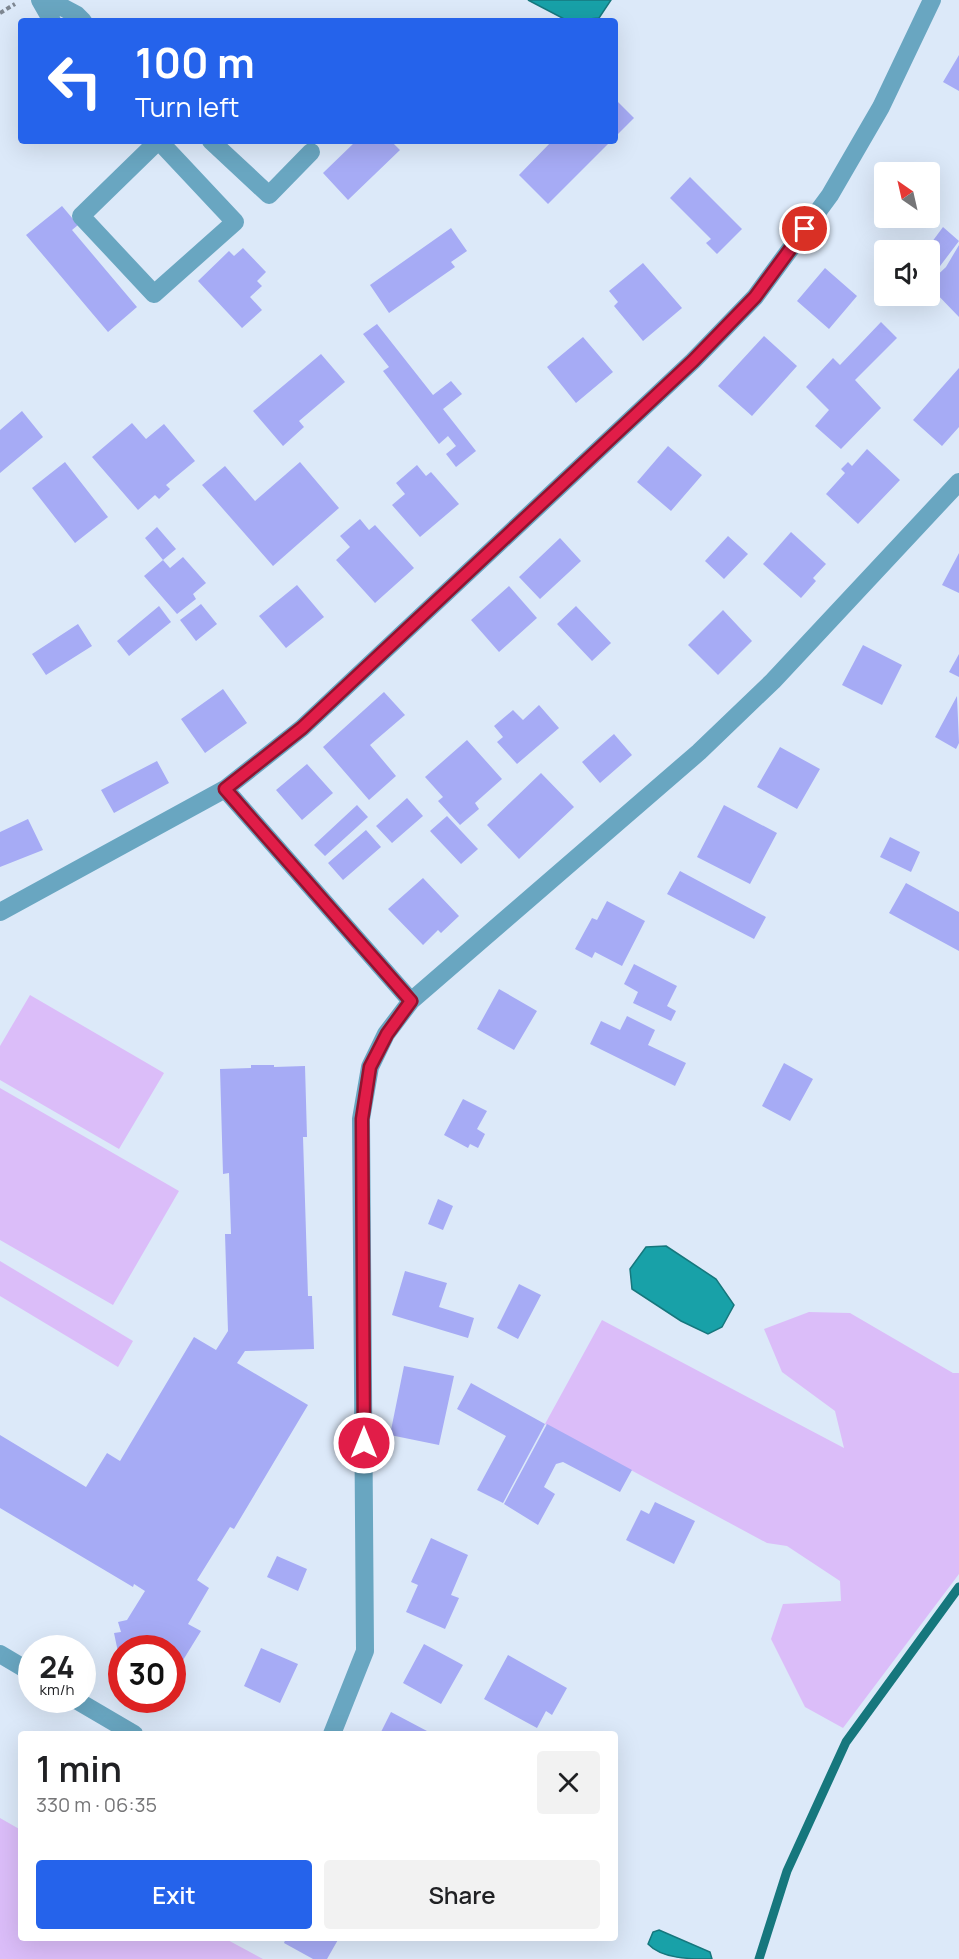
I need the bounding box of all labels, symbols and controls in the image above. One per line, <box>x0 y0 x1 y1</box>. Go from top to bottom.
text: 100 m <box>135 33 255 91</box>
icon: left <box>36 42 114 120</box>
text: Turn left <box>135 88 239 125</box>
north arrow <box>874 162 940 228</box>
map controls <box>874 162 940 306</box>
pin <box>779 203 830 254</box>
icon: arrive <box>788 212 821 245</box>
button: sound <box>874 240 940 306</box>
position arrow <box>332 1411 396 1475</box>
speed limit sign: 30 <box>108 1635 186 1713</box>
text: 24 <box>39 1646 75 1687</box>
text: km/h <box>40 1679 74 1700</box>
text: 1 min <box>36 1744 122 1793</box>
button: close <box>537 1751 600 1814</box>
text: 330 m · 06:35 <box>36 1791 157 1818</box>
button: Exit <box>36 1860 312 1929</box>
button: Share <box>324 1860 600 1929</box>

